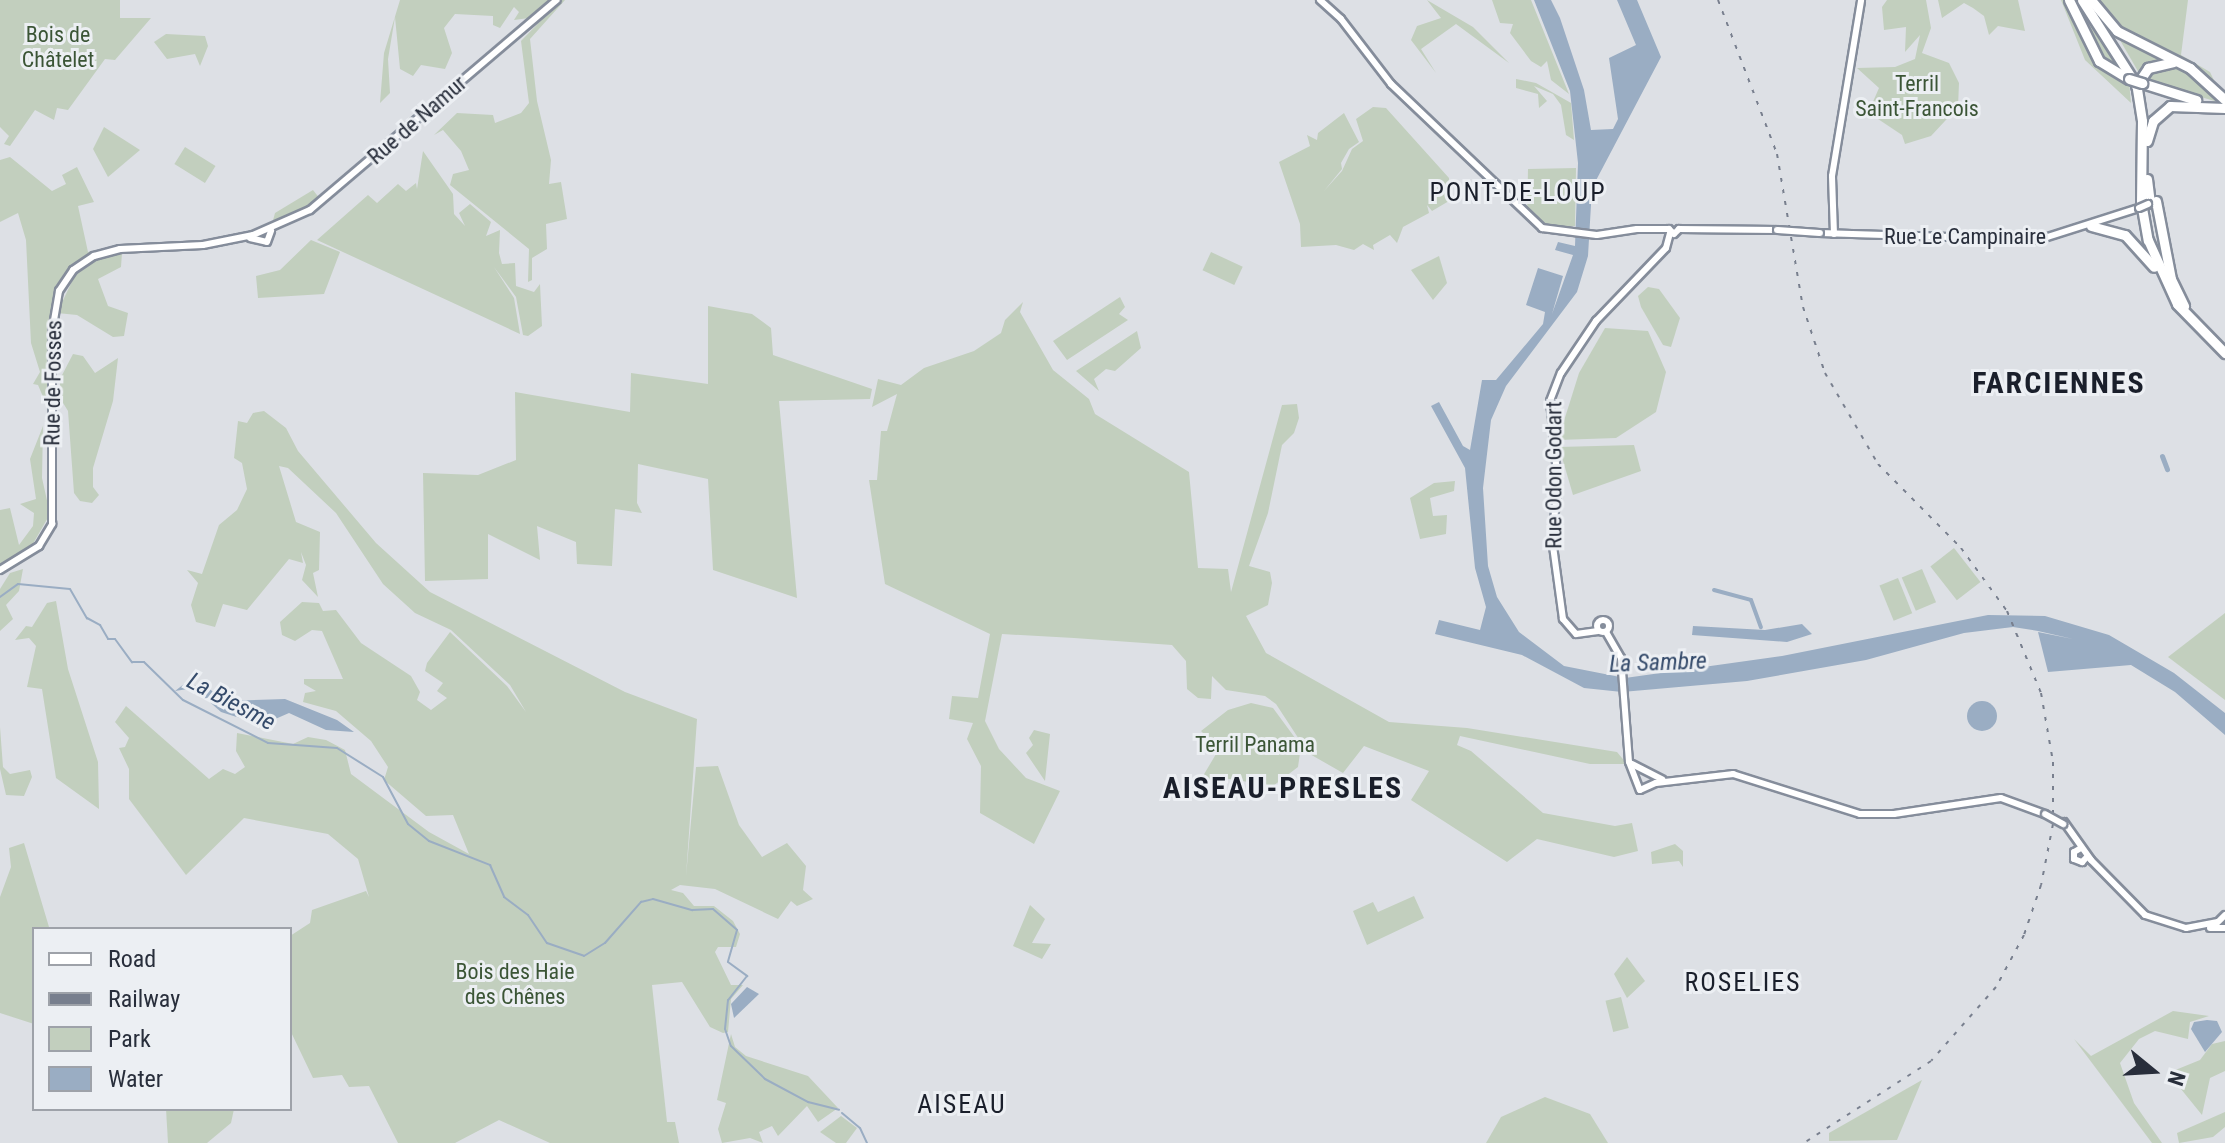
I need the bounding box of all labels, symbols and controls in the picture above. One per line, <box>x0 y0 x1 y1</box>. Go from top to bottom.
park label: Bois de Châtelet <box>22 21 94 72</box>
street label: Rue de Namur <box>362 70 472 170</box>
park label: Terril Saint-Francois <box>1855 70 1979 122</box>
district label: PONT-DE-LOUP <box>1429 177 1607 209</box>
street label: Rue Le Campinaire <box>1884 224 2046 250</box>
street label: Rue de Fosses <box>39 320 67 446</box>
district label: FARCIENNES <box>1972 365 2146 401</box>
street label: Rue Odon Godart <box>1541 401 1567 549</box>
water label: La Sambre <box>1609 647 1707 679</box>
water label: La Biesme <box>182 667 280 737</box>
park label: Terril Panama <box>1195 732 1315 758</box>
district label: AISEAU-PRESLES <box>1163 770 1403 806</box>
legend <box>32 927 292 1111</box>
text: Road <box>108 945 156 973</box>
park label: Bois des Haie des Chênes <box>455 958 575 1010</box>
district label: ROSELIES <box>1684 967 1802 999</box>
text: Railway <box>108 985 180 1013</box>
text: Park <box>108 1025 151 1053</box>
north arrow <box>2113 1031 2193 1111</box>
text: Water <box>108 1065 163 1093</box>
text: N <box>2162 1068 2190 1089</box>
district label: AISEAU <box>917 1089 1007 1121</box>

